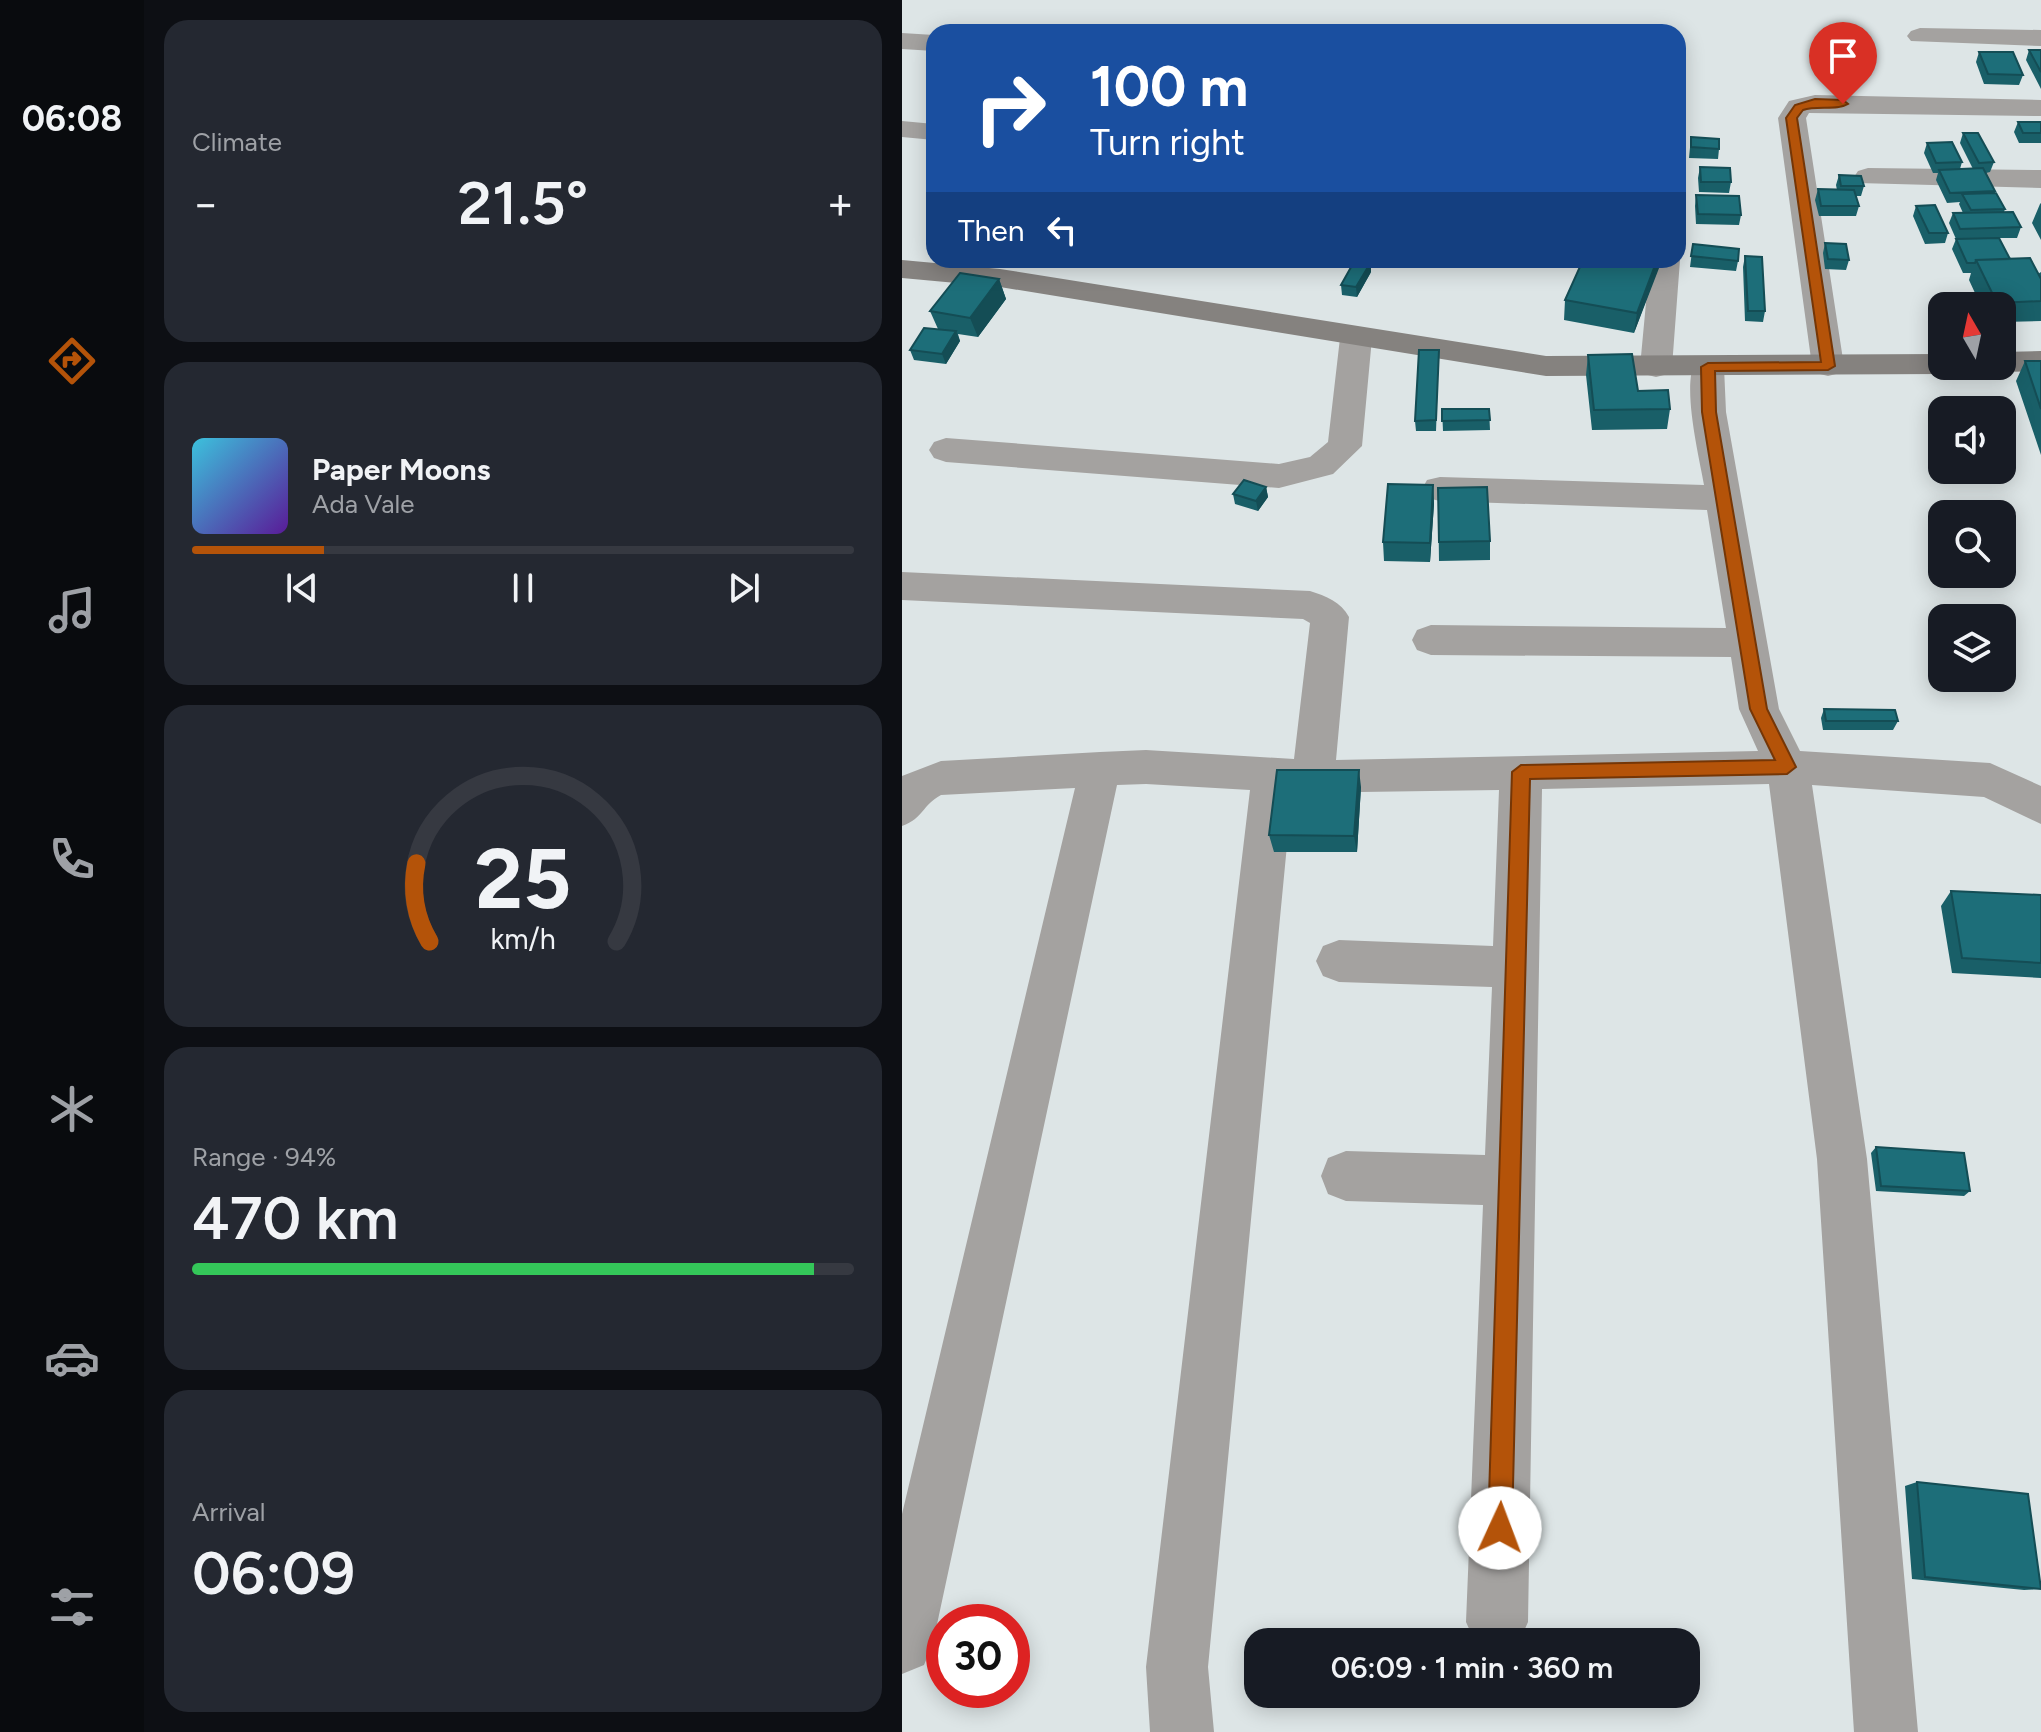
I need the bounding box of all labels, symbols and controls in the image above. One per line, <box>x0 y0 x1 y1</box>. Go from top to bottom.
pin <box>1809 22 1877 104</box>
icon: arrive <box>1821 34 1865 78</box>
text: 100 m <box>1090 53 1248 120</box>
icon: right <box>958 56 1062 160</box>
text: 06:08 <box>22 97 122 140</box>
text: Turn right <box>1090 121 1245 164</box>
text: Climate <box>192 126 282 158</box>
text: 21.5° <box>458 167 588 239</box>
text: − <box>192 177 219 230</box>
text: + <box>827 177 854 230</box>
icon: left <box>1040 208 1084 252</box>
text: Then <box>958 212 1024 249</box>
north arrow <box>1928 292 2016 380</box>
map controls <box>1928 292 2016 692</box>
icon: directions <box>44 333 100 389</box>
button: sound <box>1928 396 2016 484</box>
text: Paper Moons <box>312 451 491 488</box>
text: Ada Vale <box>312 488 415 520</box>
button: search <box>1928 500 2016 588</box>
icon: previous <box>280 566 324 610</box>
icon: pause <box>501 566 545 610</box>
icon: next <box>722 566 766 610</box>
icon: music <box>44 582 100 638</box>
button: layers <box>1928 604 2016 692</box>
text: 25 <box>475 829 571 929</box>
icon: phone <box>44 831 100 887</box>
text: km/h <box>490 922 556 956</box>
icon: climate <box>44 1081 100 1137</box>
text: Range · 94% <box>192 1141 336 1173</box>
text: 470 km <box>192 1182 399 1254</box>
icon: car <box>44 1330 100 1386</box>
position arrow <box>1458 1486 1542 1570</box>
text: Arrival <box>192 1496 265 1528</box>
text: 06:09 <box>192 1537 355 1609</box>
icon: filters <box>44 1579 100 1635</box>
speed limit sign: 30 <box>926 1604 1030 1708</box>
text: 06:09 · 1 min · 360 m <box>1331 1649 1613 1686</box>

